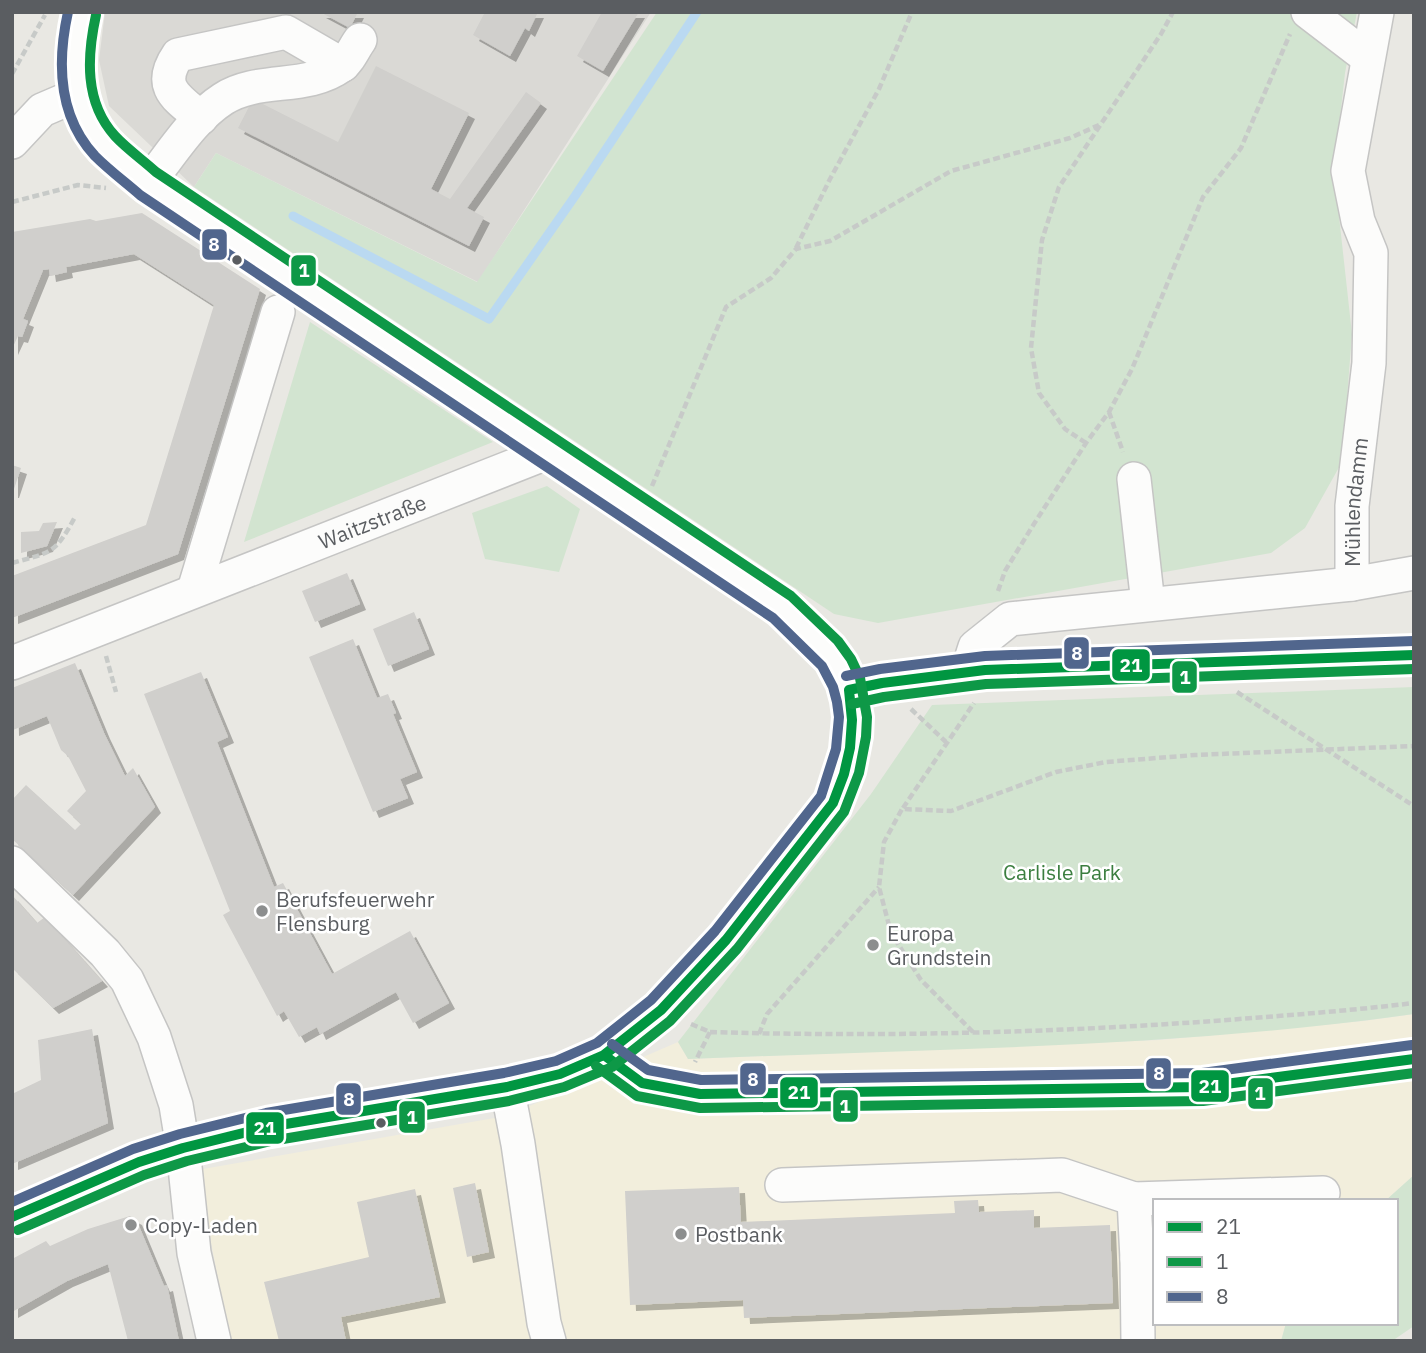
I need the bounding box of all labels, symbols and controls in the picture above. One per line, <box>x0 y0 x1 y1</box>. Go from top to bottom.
line badge: 8 <box>201 228 228 261</box>
text: 8 <box>208 232 220 256</box>
unlabelled marker <box>230 253 244 267</box>
line badge: 1 <box>290 254 317 287</box>
text: 1 <box>298 258 310 282</box>
street label: Mühlendamm <box>1338 436 1374 567</box>
street label: Waitzstraße <box>314 488 430 555</box>
line badge: 8 <box>1063 636 1090 670</box>
text: 8 <box>1071 641 1083 665</box>
line badge: 21 <box>1111 648 1151 682</box>
text: 21 <box>1120 653 1143 677</box>
line badge: 1 <box>1171 660 1198 694</box>
text: 1 <box>1179 665 1191 689</box>
park label: Carlisle Park <box>1003 858 1121 886</box>
place label: Berufsfeuerwehr Flensburg <box>276 885 435 937</box>
marker: Berufsfeuerwehr Flensburg <box>254 903 270 919</box>
place label: Europa Grundstein <box>887 919 991 971</box>
marker: Europa Grundstein <box>865 937 881 953</box>
line badge: 8 <box>1145 1057 1172 1090</box>
text: 8 <box>1153 1061 1165 1085</box>
line badge: 8 <box>739 1062 767 1096</box>
text: 8 <box>747 1067 759 1091</box>
line badge: 21 <box>1190 1069 1230 1103</box>
text: 21 <box>1199 1074 1222 1098</box>
line badge: 21 <box>779 1076 819 1109</box>
line badge: 1 <box>1247 1077 1274 1110</box>
text: 21 <box>788 1080 811 1104</box>
text: 1 <box>1254 1081 1266 1105</box>
line badge: 8 <box>335 1082 362 1116</box>
text: 8 <box>343 1087 355 1111</box>
line badge: 1 <box>832 1089 859 1123</box>
text: 1 <box>839 1094 851 1118</box>
line badge: 1 <box>398 1100 426 1134</box>
text: 1 <box>406 1105 418 1129</box>
line badge: 21 <box>245 1111 285 1145</box>
text: 21 <box>254 1116 277 1140</box>
unlabelled marker <box>374 1116 388 1130</box>
legend <box>1153 1199 1398 1325</box>
place label: Copy-Laden <box>145 1211 258 1239</box>
text: 21 <box>1216 1212 1241 1240</box>
marker: Copy-Laden <box>123 1217 139 1233</box>
place label: Postbank <box>695 1220 783 1248</box>
marker: Postbank <box>673 1226 689 1242</box>
text: 1 <box>1216 1247 1229 1275</box>
text: 8 <box>1216 1282 1229 1310</box>

